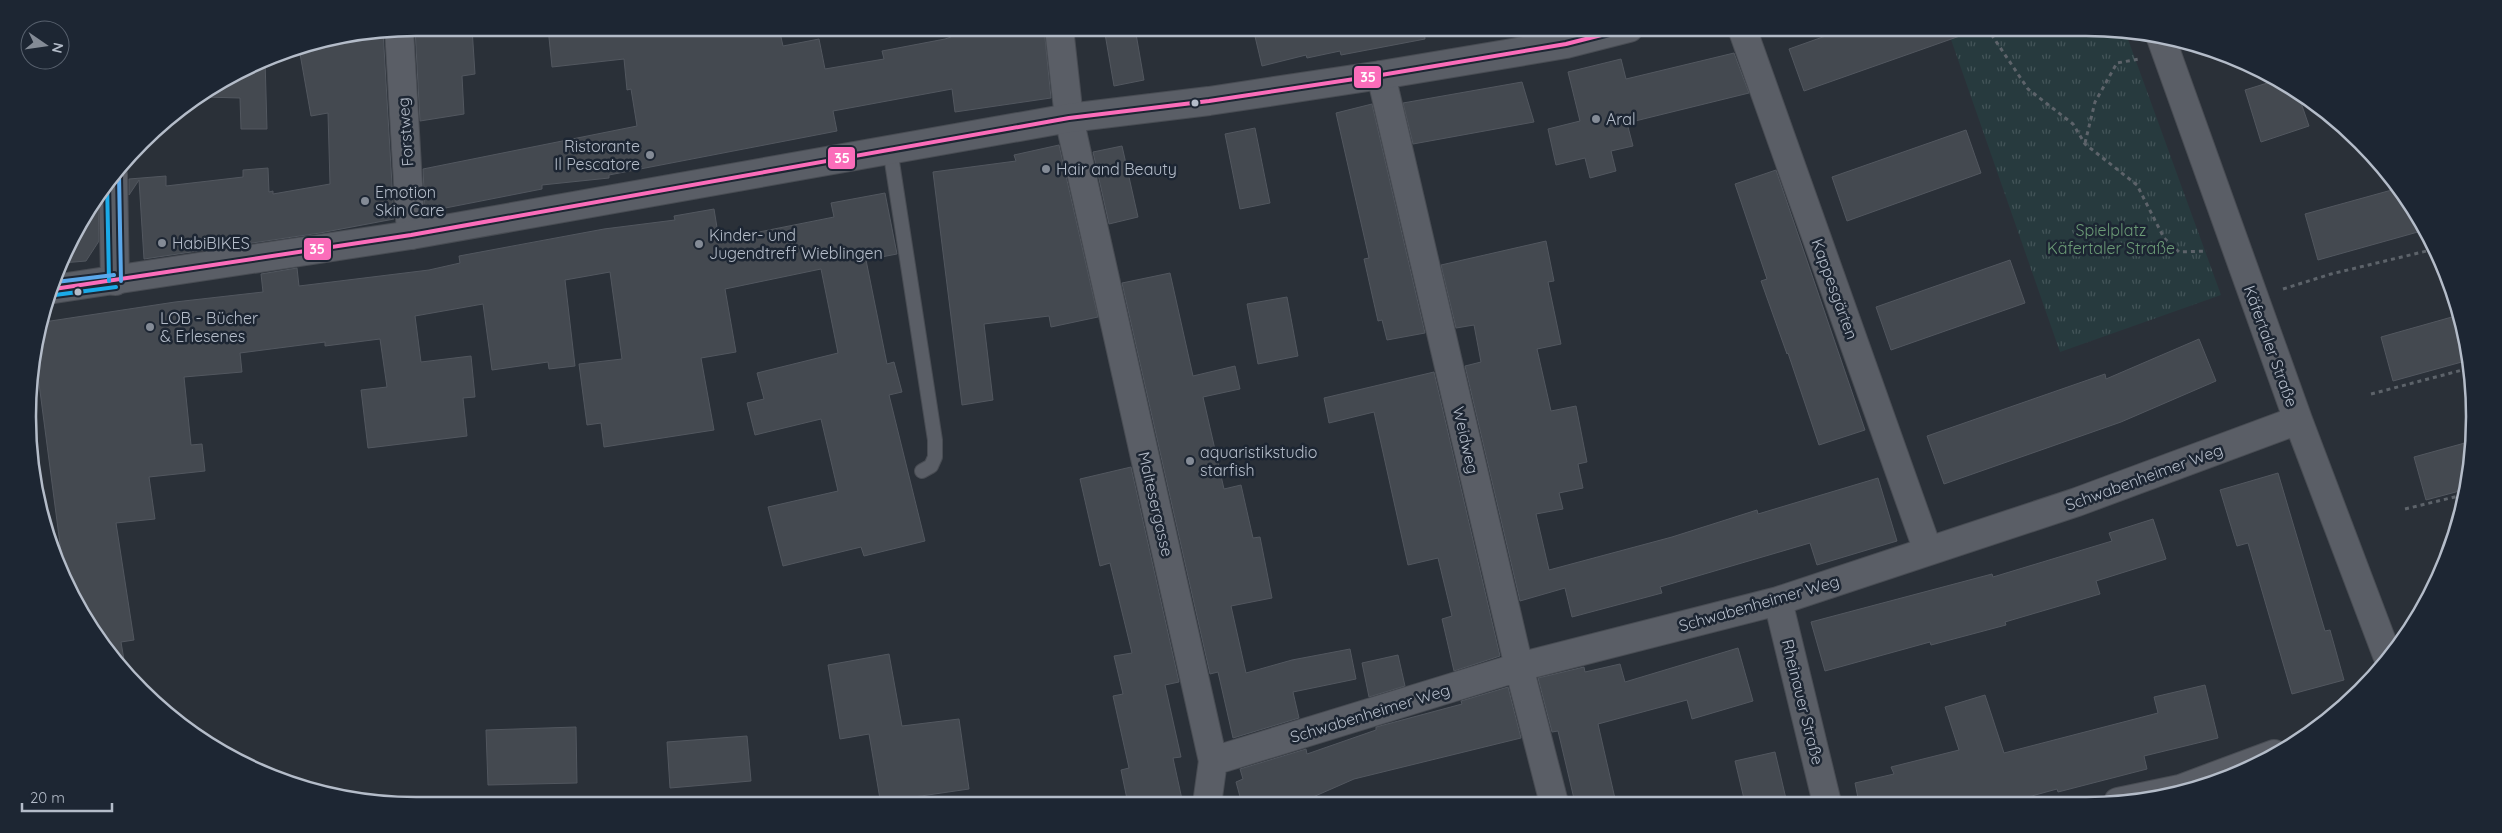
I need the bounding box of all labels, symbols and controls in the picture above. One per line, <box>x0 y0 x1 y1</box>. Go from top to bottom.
north arrow <box>20 20 70 70</box>
text: N <box>48 41 68 55</box>
line badge: 35 <box>1353 65 1382 89</box>
text: 35 <box>1360 68 1376 86</box>
street label: Forstweg <box>393 97 417 167</box>
unlabelled marker <box>1190 98 1200 108</box>
place label: Aral <box>1606 109 1636 129</box>
marker: Aral <box>1590 113 1602 125</box>
place label: Ristorante Il Pescatore <box>554 136 640 174</box>
line badge: 35 <box>827 146 856 170</box>
marker: Ristorante Il Pescatore <box>644 149 656 161</box>
text: 35 <box>834 149 850 167</box>
place label: Hair and Beauty <box>1056 159 1177 179</box>
marker: Hair and Beauty <box>1040 163 1052 175</box>
place label: Emotion Skin Care <box>375 182 445 220</box>
marker: Emotion Skin Care <box>359 195 371 207</box>
park label: Spielplatz Käfertaler Straße <box>2047 220 2175 258</box>
place label: Kinder- und Jugendtreff Wieblingen <box>709 225 883 263</box>
place label: HabiBIKES <box>172 233 250 253</box>
street label: Kappesgärten <box>1808 236 1862 342</box>
marker: HabiBIKES <box>156 237 168 249</box>
line badge: 35 <box>303 237 332 261</box>
marker: Kinder- und Jugendtreff Wieblingen <box>693 238 705 250</box>
text: 35 <box>309 240 325 258</box>
street label: Käfertaler Straße <box>2240 282 2302 410</box>
unlabelled marker <box>73 287 83 297</box>
place label: LOB - Bücher & Erlesenes <box>160 308 258 346</box>
marker: LOB - Bücher & Erlesenes <box>144 321 156 333</box>
street label: Weidweg <box>1449 404 1483 476</box>
street label: Schwabenheimer Weg <box>2063 439 2225 515</box>
place label: aquaristikstudio starfish <box>1200 442 1317 480</box>
street label: Maltesergasse <box>1134 450 1178 558</box>
marker: aquaristikstudio starfish <box>1184 455 1196 467</box>
street label: Schwabenheimer Weg <box>1676 571 1842 635</box>
street label: Rheinauer Straße <box>1778 637 1828 767</box>
street label: Schwabenheimer Weg <box>1288 679 1452 747</box>
scale bar <box>22 780 112 812</box>
text: 20 m <box>30 788 65 807</box>

